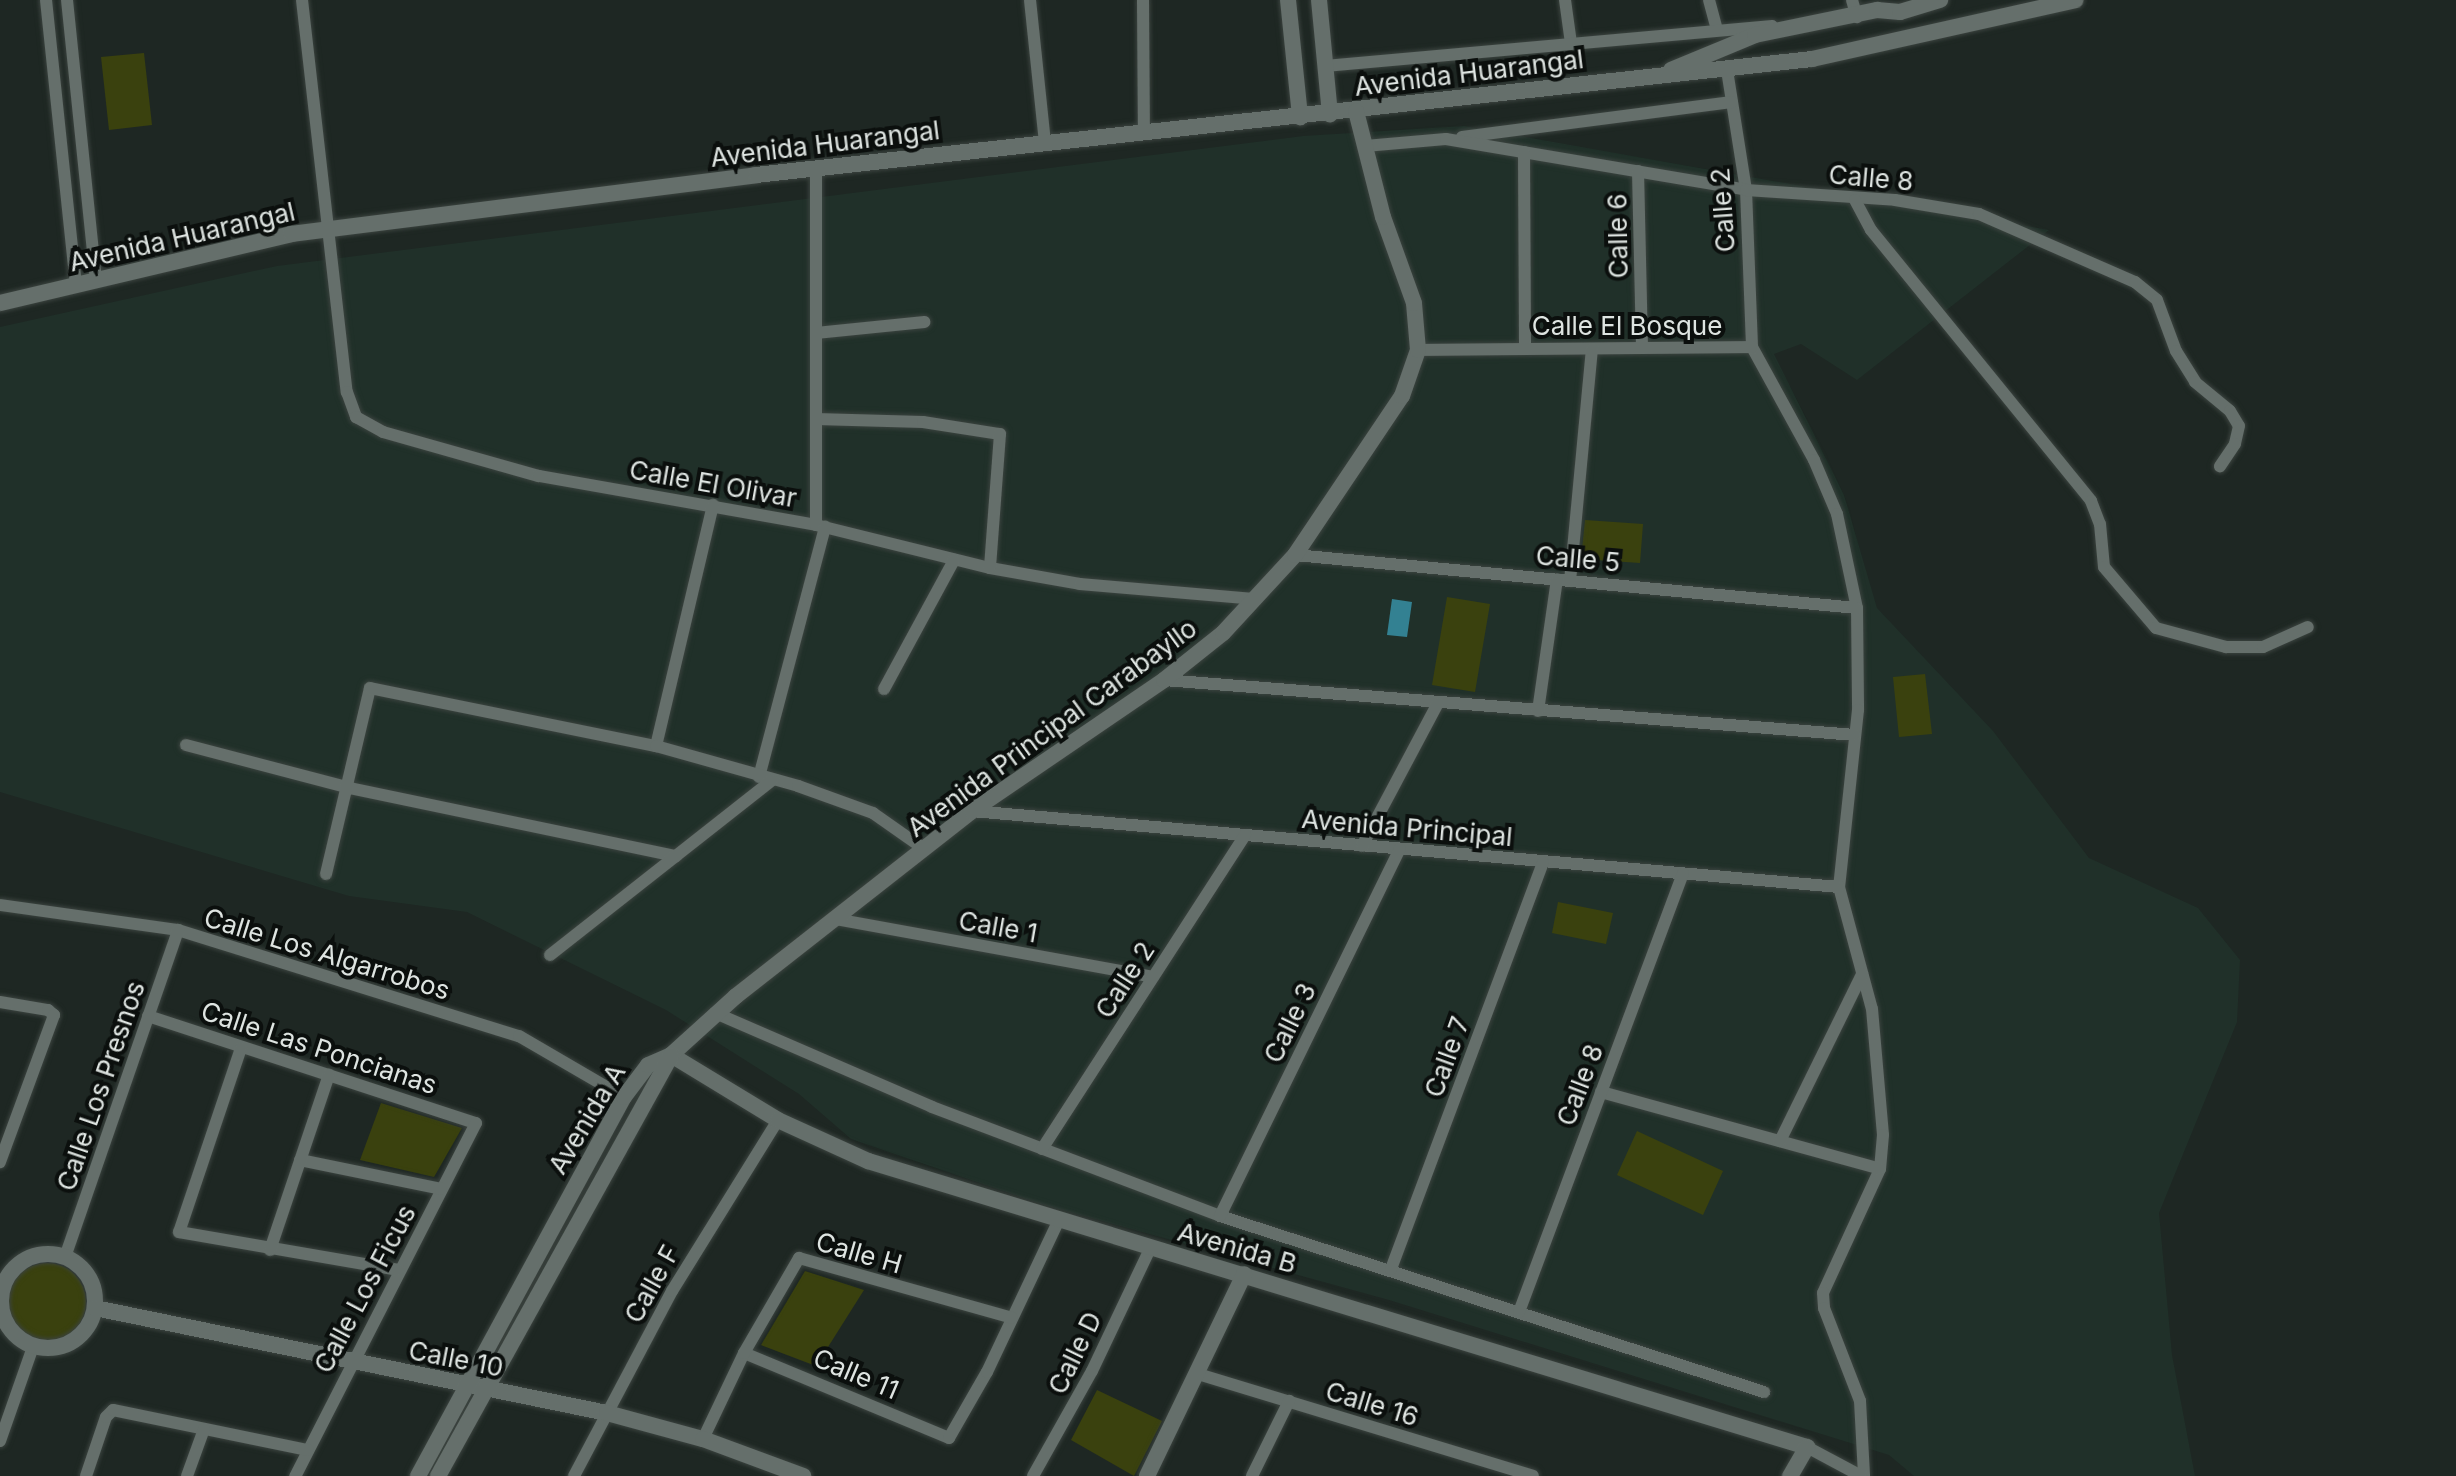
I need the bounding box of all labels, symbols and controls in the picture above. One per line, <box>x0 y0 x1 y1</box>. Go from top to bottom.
street label: Avenida Huarangal <box>1353 43 1585 103</box>
street label: Avenida Huarangal <box>709 114 941 174</box>
street label: Calle 8 <box>1827 159 1915 197</box>
street label: Calle 2 <box>1704 167 1742 253</box>
street label: Calle 6 <box>1602 193 1634 279</box>
street label: Avenida Huarangal <box>66 196 298 278</box>
street label: Calle El Bosque <box>1532 310 1722 342</box>
street label: Calle El Olivar <box>627 454 799 514</box>
street label: Calle 5 <box>1535 540 1621 578</box>
street label: Avenida Principal Carabayllo <box>901 612 1203 844</box>
street label: Avenida Principal <box>1300 803 1514 853</box>
street label: Calle Los Algarrobos <box>200 902 454 1006</box>
street label: Calle 1 <box>956 905 1040 949</box>
street label: Calle 2 <box>1089 936 1161 1024</box>
street label: Calle Los Presnos <box>51 977 151 1195</box>
street label: Calle 3 <box>1257 978 1323 1068</box>
street label: Calle Las Poncianas <box>197 995 441 1101</box>
street label: Calle 7 <box>1418 1012 1476 1102</box>
street label: Calle 8 <box>1550 1040 1610 1130</box>
street label: Avenida A <box>542 1058 632 1180</box>
street label: Calle Los Ficus <box>308 1200 422 1378</box>
street label: Avenida B <box>1174 1216 1300 1280</box>
street label: Calle H <box>812 1226 906 1280</box>
street label: Calle F <box>618 1240 686 1328</box>
street label: Calle D <box>1042 1307 1108 1399</box>
street label: Calle 10 <box>406 1335 506 1383</box>
street label: Calle 11 <box>809 1342 903 1406</box>
street label: Calle 16 <box>1322 1375 1422 1433</box>

